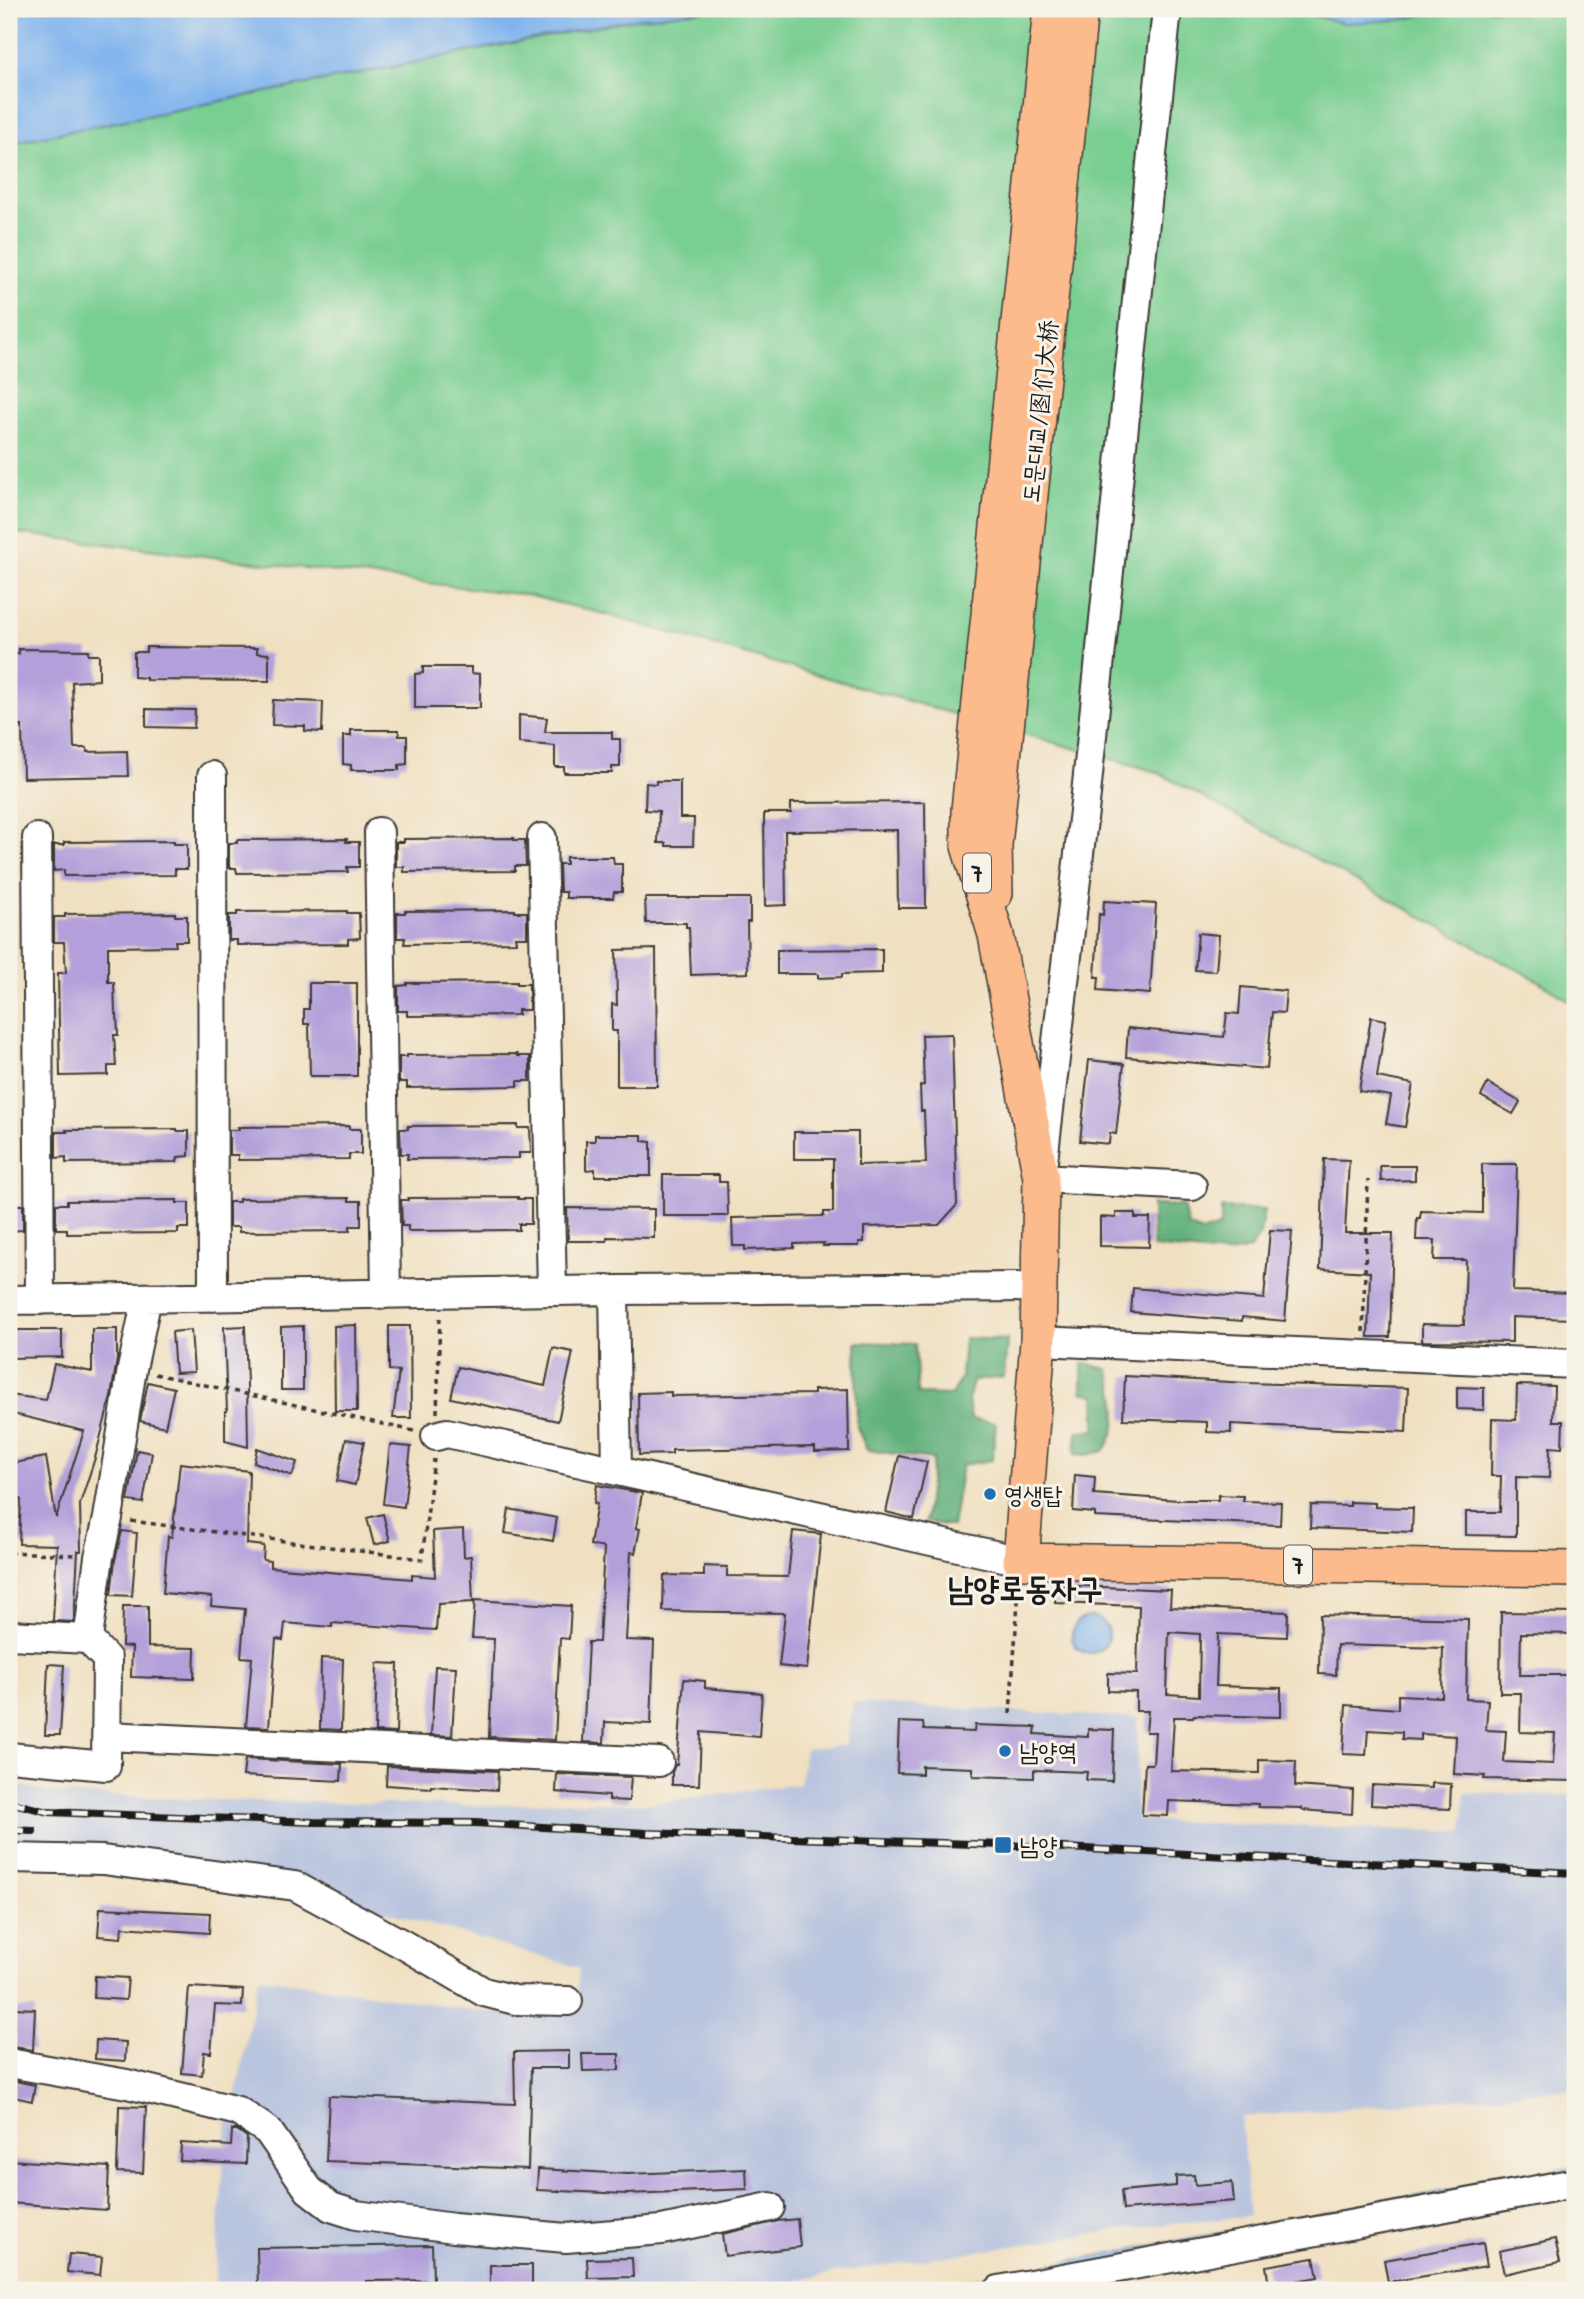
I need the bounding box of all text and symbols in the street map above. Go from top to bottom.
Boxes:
street label: 도문대교/图们大桥 [1014,318,1064,504]
road number: 7 [963,853,991,892]
place label: 영생탑 [1004,1478,1063,1510]
marker: 영생탑 [982,1486,998,1502]
road number: 7 [1284,1546,1312,1584]
district label: 남양로동자구 [948,1566,1102,1609]
place label: 남양역 [1019,1735,1077,1767]
marker: 남양역 [997,1743,1013,1759]
place label: 남양 [1019,1829,1058,1861]
marker: 남양 [993,1835,1013,1855]

